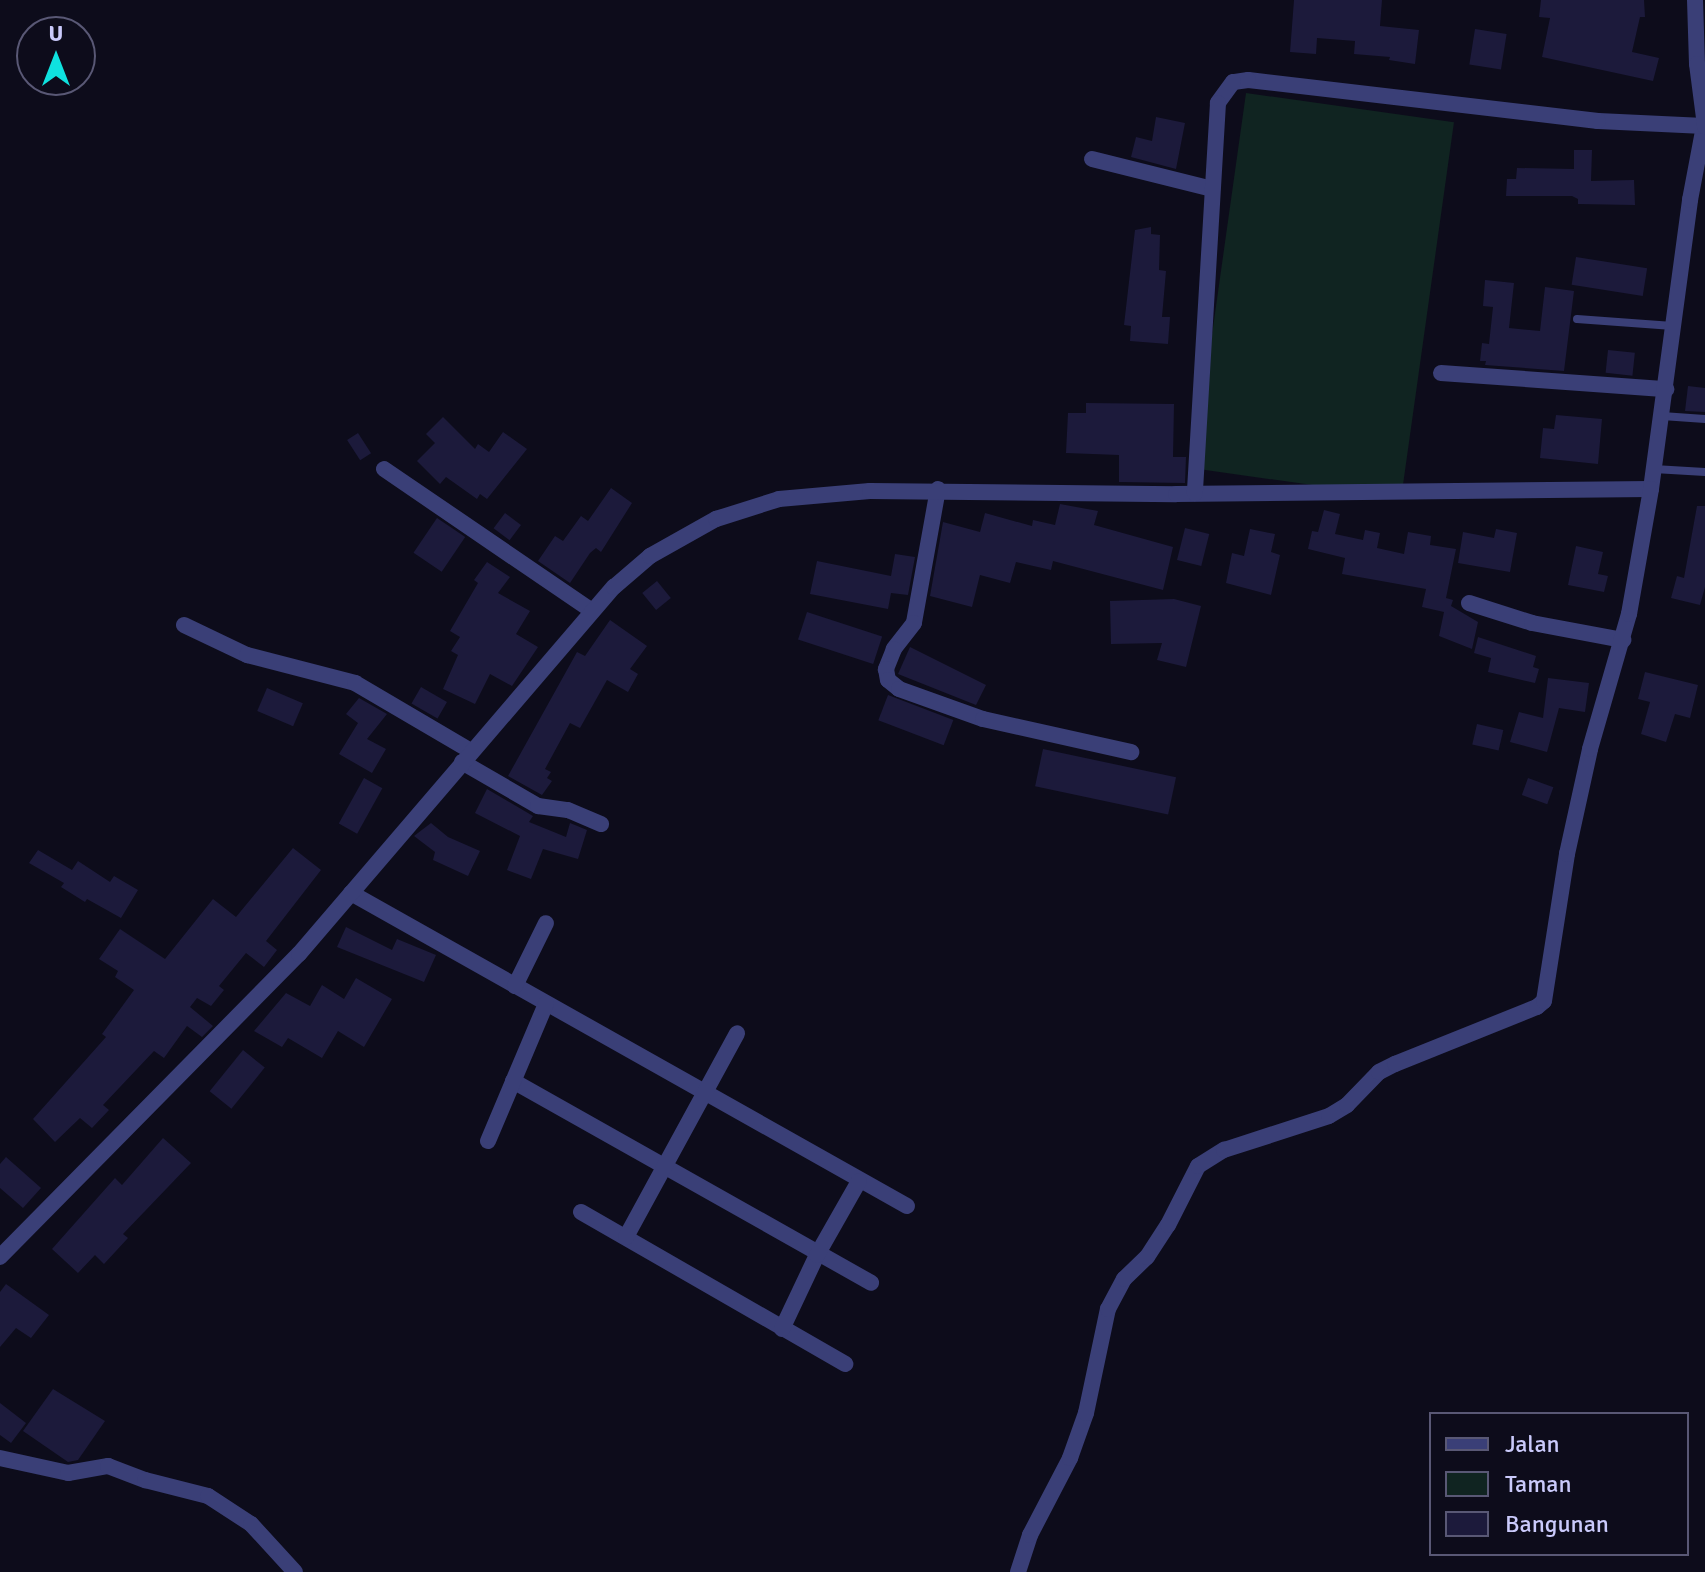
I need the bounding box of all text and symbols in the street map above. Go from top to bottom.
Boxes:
north arrow [16,16,96,96]
text: U [49,20,63,47]
legend [1429,1412,1689,1556]
text: Jalan [1505,1429,1560,1459]
text: Taman [1505,1469,1572,1499]
text: Bangunan [1505,1509,1609,1539]

